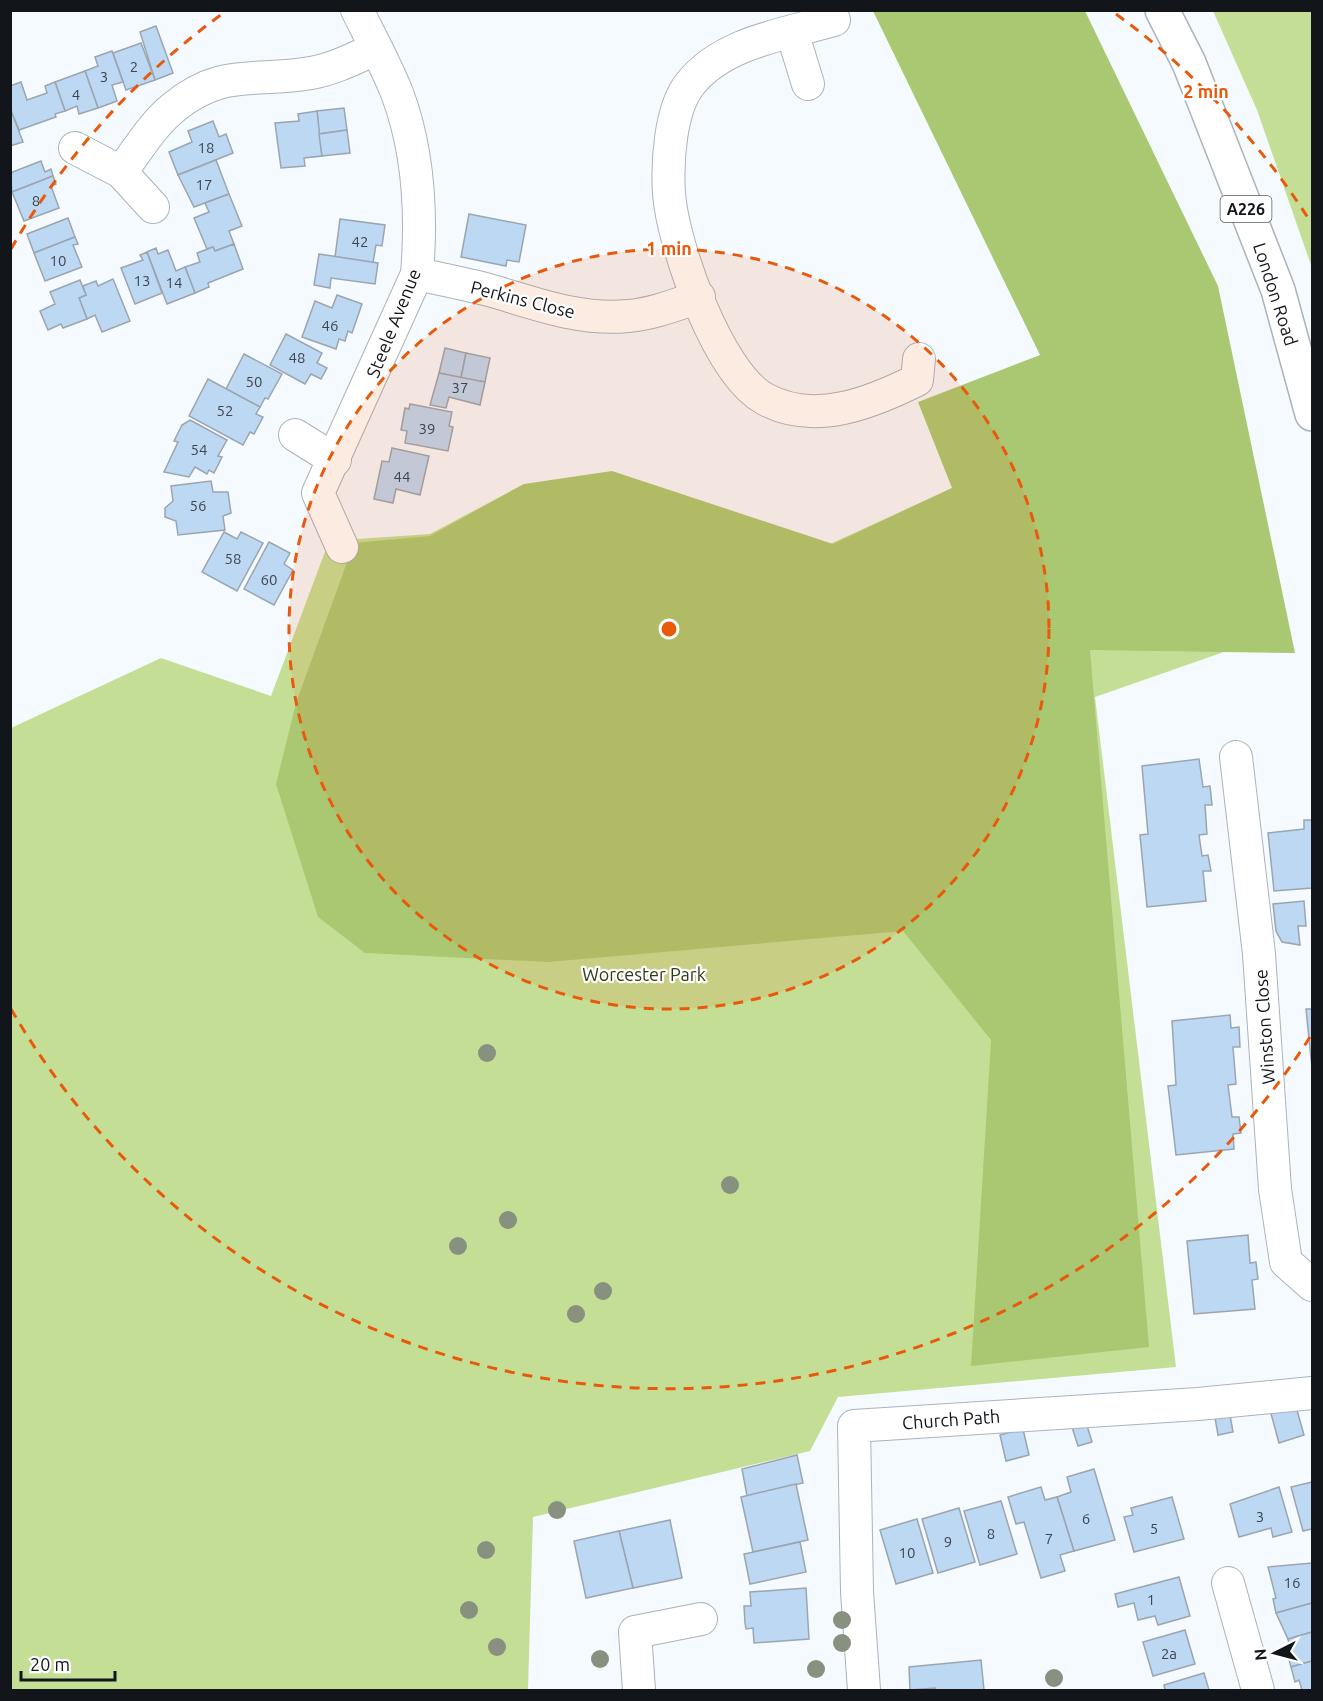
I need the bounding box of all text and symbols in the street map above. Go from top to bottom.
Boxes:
house number: 2 [130,58,138,75]
house number: 3 [100,68,108,85]
text: 2 min [1183,81,1229,101]
house number: 4 [72,86,80,103]
house number: 18 [198,139,214,156]
house number: 17 [196,176,212,193]
house number: 8 [32,192,40,209]
road number: A226 [1220,196,1272,222]
house number: 42 [352,233,368,250]
text: 1 min [646,238,692,258]
street label: London Road [1250,240,1302,348]
house number: 10 [50,252,66,269]
street label: Steele Avenue [362,266,424,380]
house number: 13 [134,272,150,289]
house number: 14 [166,274,182,291]
street label: Perkins Close [469,276,577,322]
house number: 46 [322,317,338,334]
house number: 48 [289,349,305,366]
house number: 50 [246,373,262,390]
house number: 37 [452,379,468,396]
house number: 52 [217,402,233,419]
house number: 39 [419,420,435,437]
house number: 54 [191,441,207,458]
house number: 44 [394,468,410,485]
house number: 56 [190,497,206,514]
house number: 58 [225,550,241,567]
house number: 60 [261,571,277,588]
centre of rings [659,619,679,639]
park label: Worcester Park [582,964,706,984]
street label: Winston Close [1250,969,1278,1085]
street label: Church Path [901,1406,1001,1432]
house number: 3 [1256,1508,1264,1525]
house number: 6 [1082,1510,1090,1527]
house number: 5 [1150,1520,1158,1537]
house number: 8 [987,1525,995,1542]
house number: 7 [1045,1530,1053,1547]
house number: 9 [944,1533,952,1550]
house number: 10 [899,1544,915,1561]
house number: 16 [1284,1574,1300,1591]
house number: 1 [1147,1591,1155,1608]
north arrow [1245,1623,1305,1683]
scale bar [21,1644,116,1682]
house number: 2a [1161,1645,1177,1662]
text: N [1251,1648,1270,1661]
text: 20 m [30,1654,70,1674]

